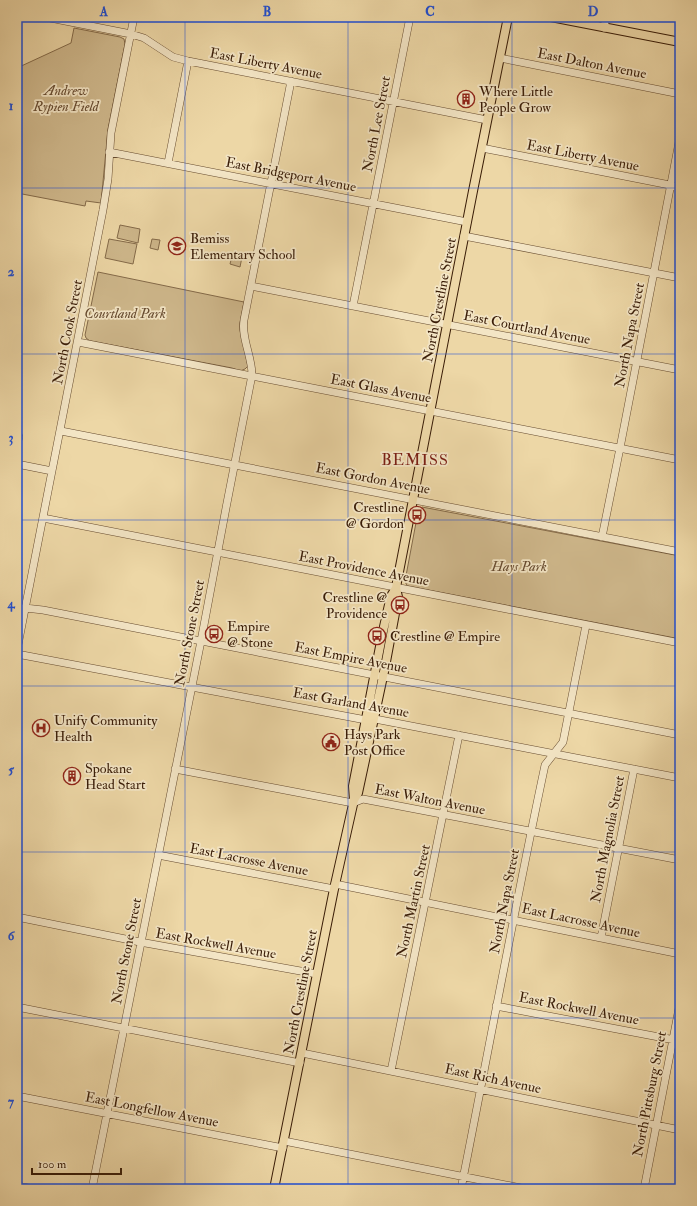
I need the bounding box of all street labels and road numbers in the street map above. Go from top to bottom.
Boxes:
street label: East Liberty Avenue [208,44,324,84]
street label: East Dalton Avenue [536,45,648,82]
street label: North Lee Street [359,74,394,174]
street label: East Liberty Avenue [525,136,641,176]
street label: East Bridgeport Avenue [224,153,358,197]
street label: North Crestline Street [419,236,460,364]
street label: North Cook Street [49,278,86,386]
street label: North Napa Street [611,281,649,389]
street label: East Courtland Avenue [462,307,592,348]
street label: East Glass Avenue [329,370,433,407]
street label: East Gordon Avenue [314,459,432,498]
street label: East Providence Avenue [297,547,431,590]
street label: North Stone Street [171,578,208,688]
street label: East Empire Avenue [293,638,409,678]
street label: East Garland Avenue [291,684,410,721]
street label: North Magnolia Street [587,774,628,904]
street label: East Walton Avenue [373,780,487,819]
street label: East Lacrosse Avenue [188,840,310,879]
street label: North Martin Street [393,842,434,959]
street label: North Napa Street [486,847,524,955]
street label: North Stone Street [108,896,145,1006]
street label: East Lacrosse Avenue [520,900,642,941]
street label: East Rockwell Avenue [154,925,278,962]
street label: North Crestline Street [280,928,321,1056]
street label: East Rockwell Avenue [517,989,641,1029]
street label: North Pittsburg Street [629,1029,670,1158]
street label: East Rich Avenue [443,1060,543,1097]
street label: East Longfellow Avenue [84,1088,220,1131]

